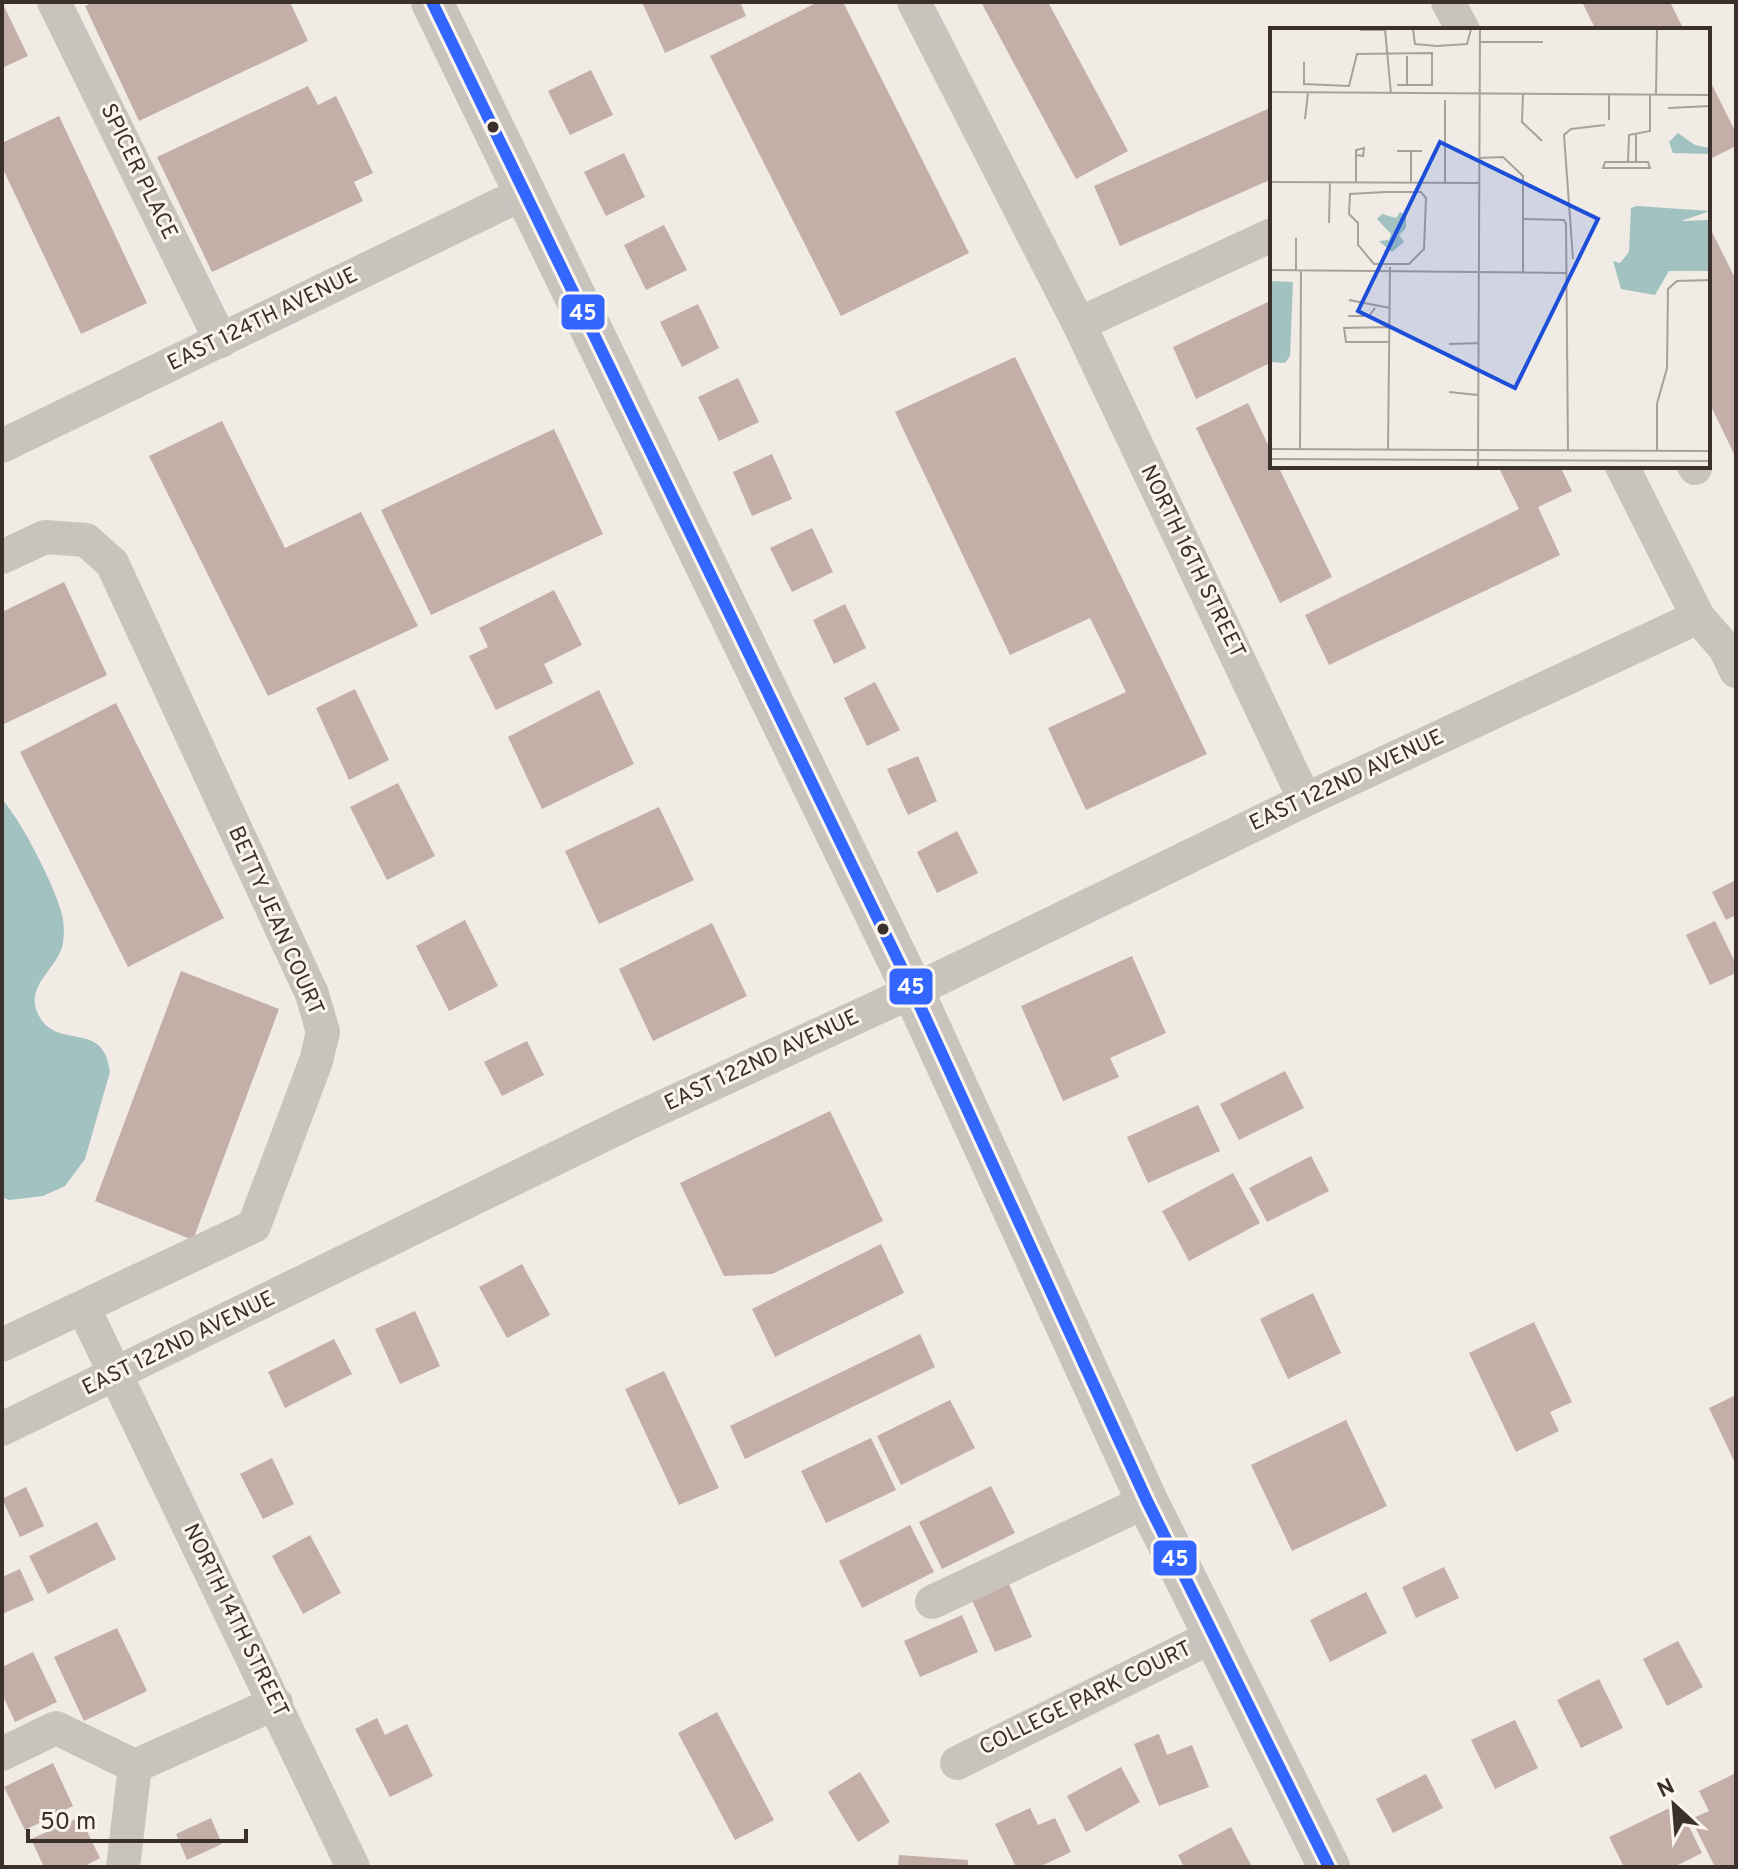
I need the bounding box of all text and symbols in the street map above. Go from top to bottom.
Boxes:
inset map [1270,28,1710,468]
street label: SPICER PLACE [93,100,183,244]
unlabelled marker [485,119,501,135]
street label: EAST 124TH AVENUE [163,262,363,378]
line badge: 45 [560,293,606,331]
text: 45 [569,301,597,328]
street label: NORTH 16TH STREET [1133,461,1251,663]
street label: EAST 122ND AVENUE [1246,724,1448,838]
street label: BETTY JEAN COURT [221,822,329,1020]
unlabelled marker [875,921,891,937]
line badge: 45 [888,967,934,1006]
text: 45 [897,975,925,1002]
street label: EAST 122ND AVENUE [661,1004,863,1118]
street label: EAST 122ND AVENUE [78,1286,280,1402]
street label: NORTH 14TH STREET [176,1520,294,1722]
line badge: 45 [1152,1539,1198,1577]
text: 45 [1161,1547,1189,1574]
street label: COLLEGE PARK COURT [975,1636,1197,1762]
north arrow [1634,1765,1714,1845]
text: N [1653,1774,1679,1805]
scale bar [28,1793,246,1843]
text: 50 m [40,1808,96,1838]

